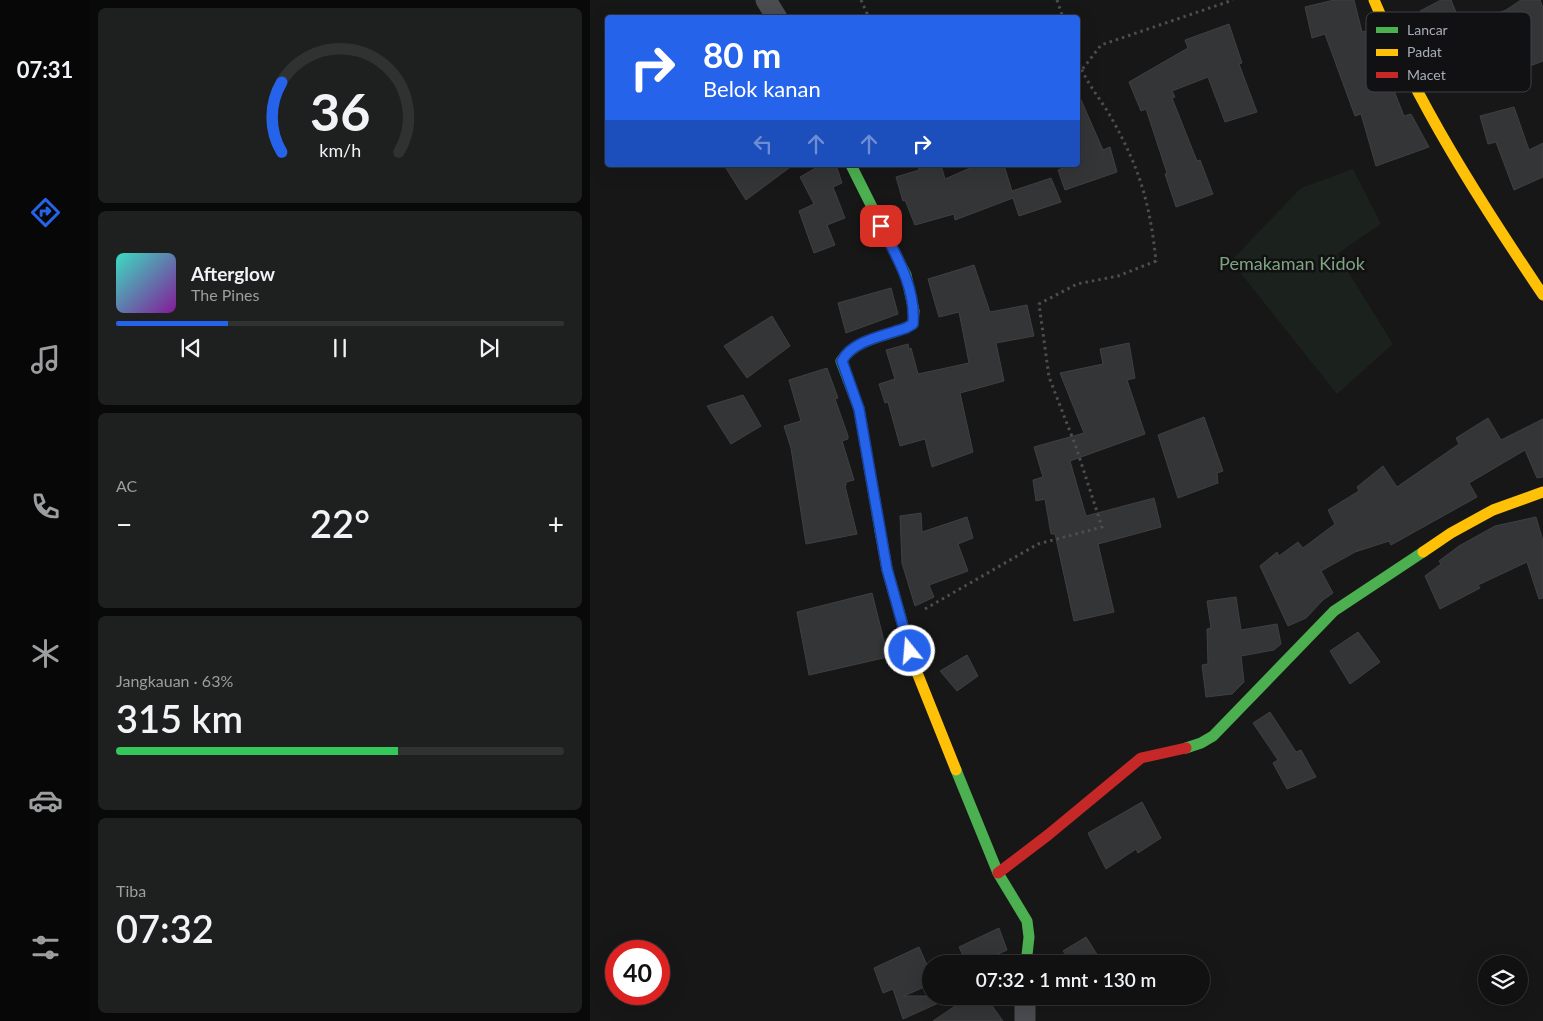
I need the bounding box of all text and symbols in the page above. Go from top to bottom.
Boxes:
legend [1366,12,1531,92]
text: Lancar [1407,21,1448,38]
text: 80 m [703,33,781,75]
icon: right [620,35,685,100]
text: Padat [1407,43,1442,60]
text: 07:31 [17,56,73,83]
text: Macet [1407,66,1446,83]
text: Belok kanan [703,75,821,102]
text: 36 [310,80,370,142]
icon: left [749,130,777,158]
icon: ahead [802,130,830,158]
icon: ahead [855,130,883,158]
icon: right [908,130,936,158]
text: km/h [319,139,361,161]
icon: directions [28,195,63,230]
pin [860,205,902,247]
icon: arrive [867,212,895,240]
park label: Pemakaman Kidok [1219,252,1366,274]
text: Afterglow [191,262,275,285]
text: The Pines [191,285,260,304]
icon: previous [177,334,205,362]
icon: pause [326,334,354,362]
icon: next [475,334,503,362]
icon: music [28,342,63,377]
text: AC [116,476,137,495]
icon: phone [28,489,63,524]
text: 22° [310,500,370,546]
text: − [116,507,132,541]
text: + [548,507,564,541]
position arrow [883,624,935,676]
icon: climate [28,636,63,671]
text: Jangkauan · 63% [116,671,233,690]
text: 315 km [116,695,243,741]
icon: car [28,783,63,818]
text: Tiba [116,881,146,900]
text: 07:32 [116,905,214,951]
icon: filters [28,930,63,965]
speed limit sign: 40 [605,940,670,1005]
map controls [1478,955,1528,1005]
button: layers [1478,955,1528,1005]
text: 07:32 · 1 mnt · 130 m [976,968,1156,991]

